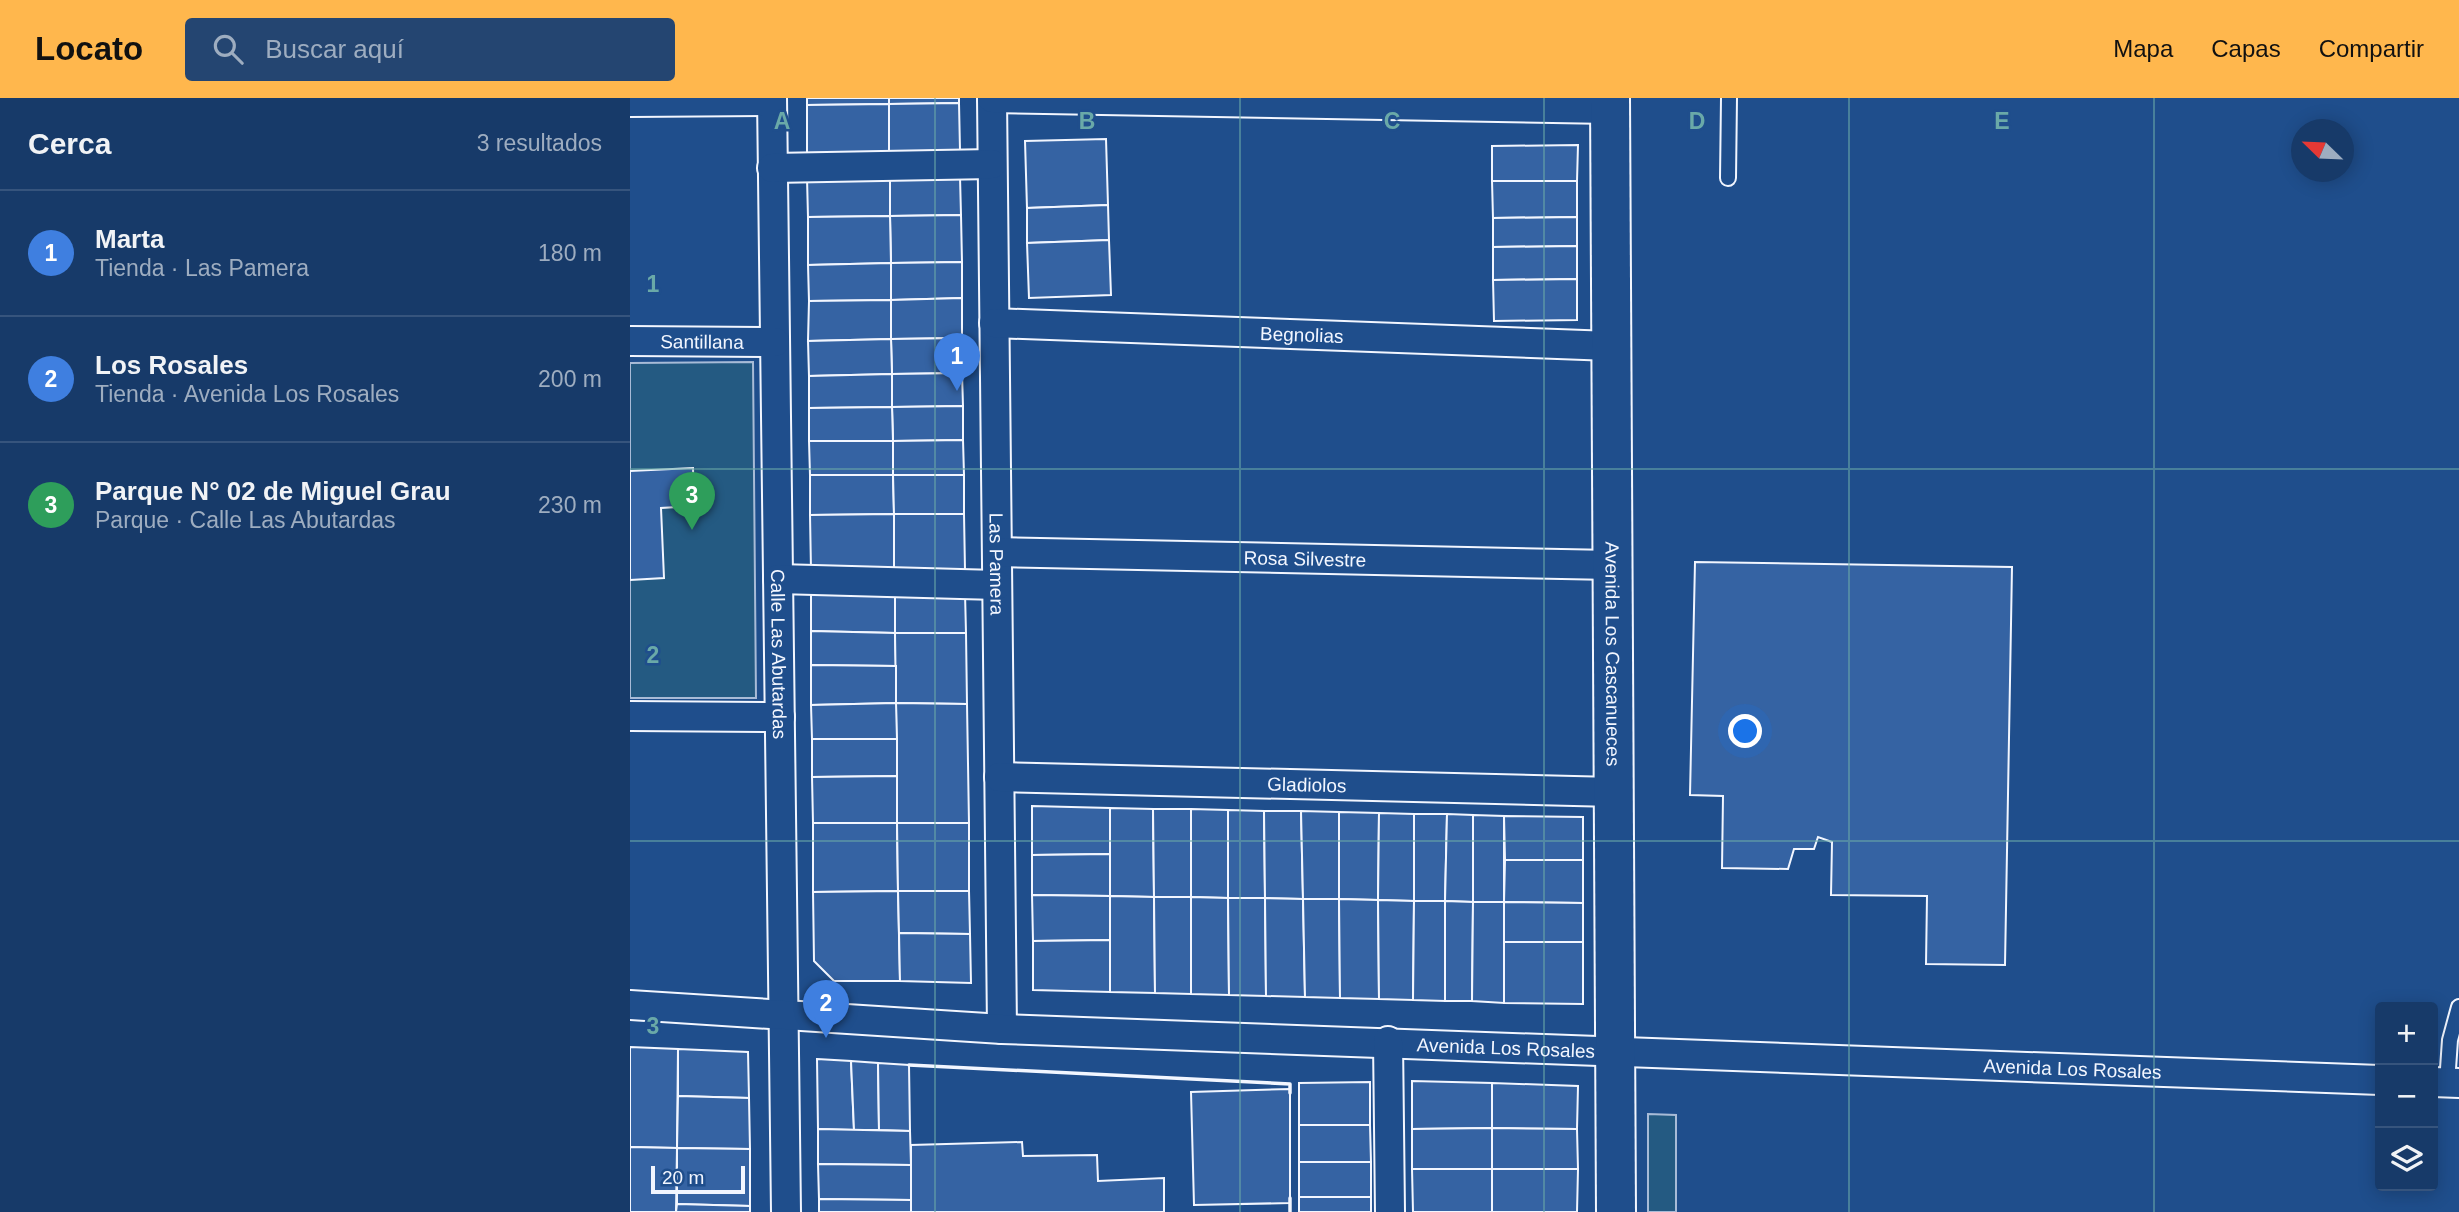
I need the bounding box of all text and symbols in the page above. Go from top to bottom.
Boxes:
search box [185,18,675,81]
text: Locato [35,30,143,67]
icon: search [209,30,247,68]
text: Buscar aquí [265,34,404,64]
text: Mapa [2113,35,2173,62]
text: Capas [2211,35,2281,62]
text: Compartir [2319,35,2424,62]
text: A [774,108,790,134]
text: B [1079,108,1095,134]
text: C [1384,108,1400,134]
text: D [1689,108,1705,134]
text: E [1994,108,2010,134]
north arrow [2291,119,2354,182]
text: Cerca [28,127,111,160]
text: 3 resultados [477,130,602,156]
text: Marta [95,224,164,254]
text: 1 [45,240,57,266]
text: 180 m [538,240,602,266]
text: Tienda · Las Pamera [95,255,309,281]
text: 1 [647,271,660,297]
street label: Begnolias [1260,322,1344,347]
street label: Santillana [660,331,744,352]
pin: 1 [934,333,980,391]
text: Los Rosales [95,350,248,380]
text: 2 [45,366,57,392]
text: 200 m [538,366,602,392]
text: Tienda · Avenida Los Rosales [95,381,399,407]
pin: 3 [669,472,715,530]
text: Parque N° 02 de Miguel Grau [95,476,451,506]
text: 3 [45,492,57,518]
text: 230 m [538,492,602,518]
text: Parque · Calle Las Abutardas [95,507,395,533]
street label: Las Pamera [986,513,1008,616]
street label: Avenida Los Cascanueces [1602,542,1624,766]
street label: Rosa Silvestre [1243,547,1366,570]
street label: Calle Las Abutardas [767,569,791,739]
text: 2 [647,642,659,668]
your location [1728,714,1762,748]
street label: Gladiolos [1267,773,1347,796]
pin: 2 [803,980,849,1038]
map controls [2375,1002,2438,1191]
button: + [2375,1002,2438,1065]
text: 3 [647,1013,659,1039]
street label: Avenida Los Rosales [1416,1034,1595,1061]
street label: Avenida Los Rosales [1983,1055,2162,1082]
button: − [2375,1065,2438,1128]
button: layers [2375,1128,2438,1191]
scale bar [651,1163,746,1195]
text: 20 m [662,1167,704,1188]

